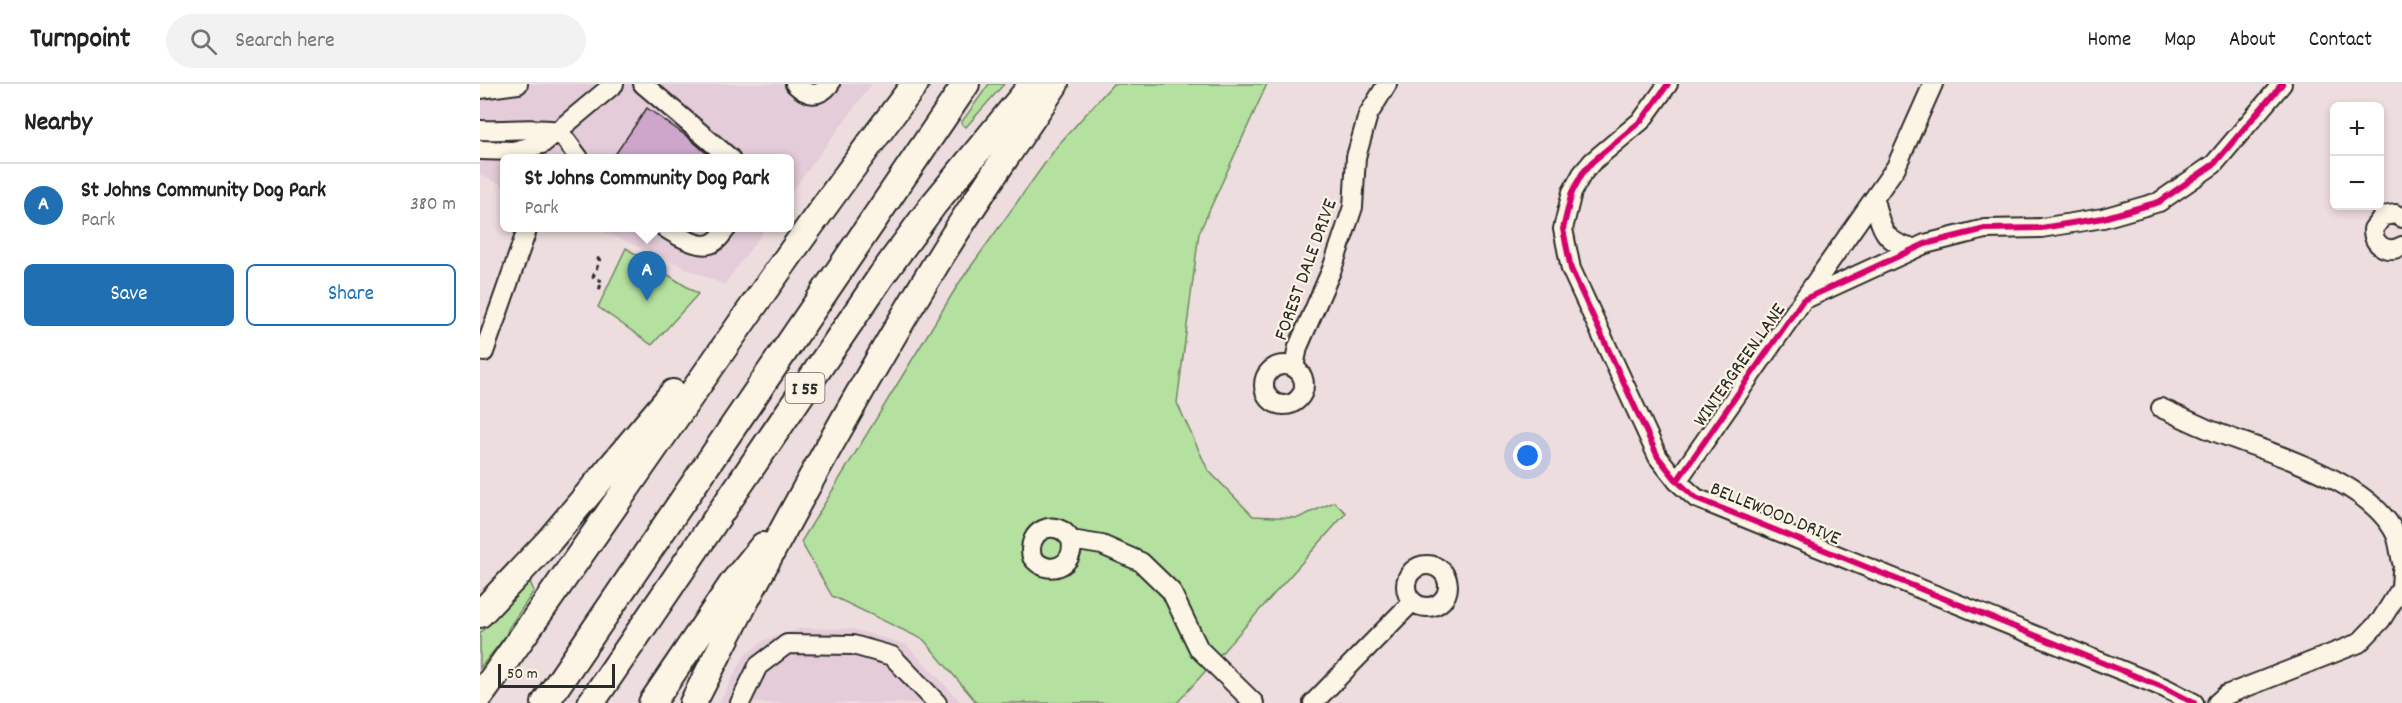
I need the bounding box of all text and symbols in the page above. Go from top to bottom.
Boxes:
search box [166,14,586,68]
text: Turnpoint [30,21,130,61]
icon: search [187,25,220,58]
text: Search here [235,26,335,57]
text: Home [2087,26,2131,56]
text: Map [2164,26,2196,56]
text: About [2229,26,2276,56]
text: Contact [2309,26,2372,56]
map controls [2330,102,2384,210]
button: + [2330,102,2384,156]
text: Nearby [24,105,92,142]
popup [500,154,794,232]
button: − [2330,156,2384,210]
text: St Johns Community Dog Park [524,164,770,195]
text: St Johns Community Dog Park [81,176,326,207]
text: A [38,191,49,219]
text: 380 m [410,191,456,219]
text: Park [524,195,559,223]
street label: FOREST DALE DRIVE [1268,195,1345,345]
text: Park [81,207,115,235]
pin: A [628,252,666,301]
button: Save [24,264,234,326]
button: Share [246,264,456,326]
street label: WINTERGREEN LANE [1687,298,1793,433]
road number: I 55 [786,373,824,403]
your location [1513,441,1542,470]
street label: BELLEWOOD DRIVE [1706,476,1844,554]
scale bar [498,661,615,688]
text: 50 m [507,663,538,686]

